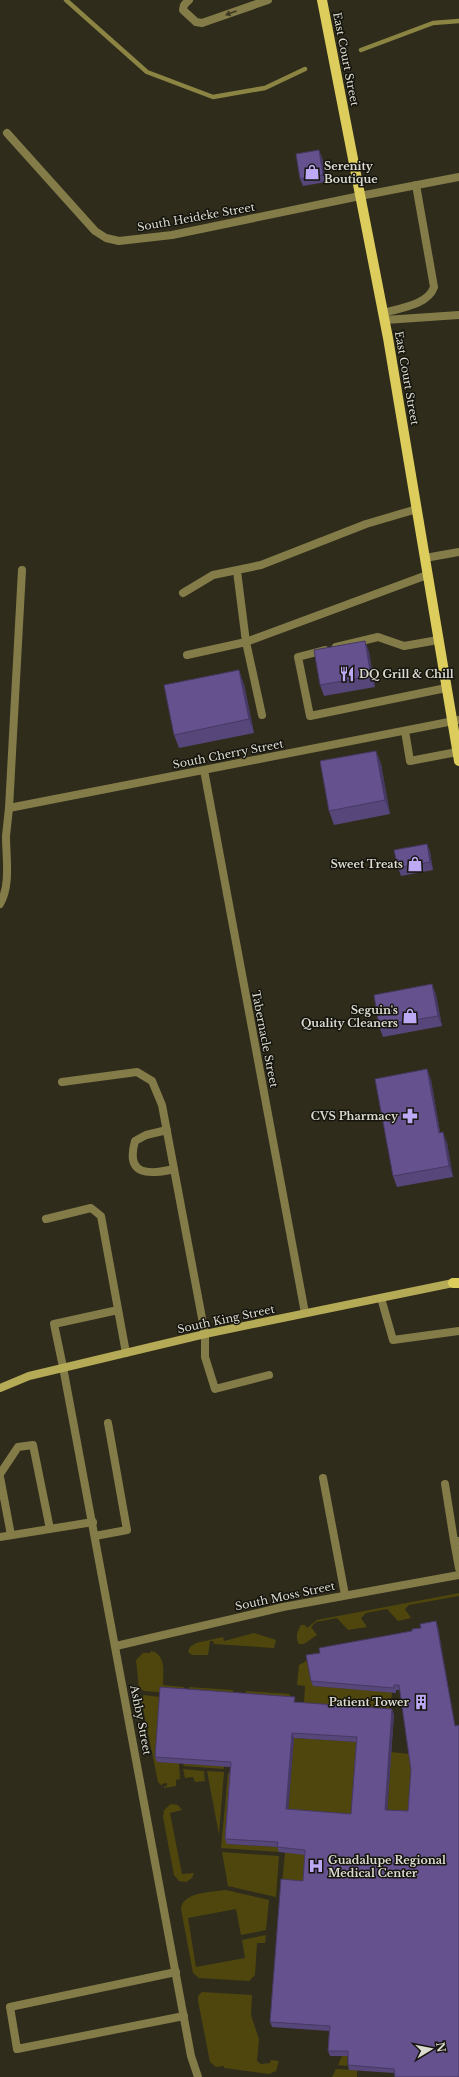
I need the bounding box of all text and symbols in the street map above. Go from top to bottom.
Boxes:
one-way arrow [224,11,236,17]
street label: East Court Street [330,11,362,108]
place label: Serenity Boutique [324,159,378,186]
shop icon: Serenity Boutique [303,163,321,181]
street label: South Heideke Street [136,200,257,234]
street label: East Court Street [392,330,422,427]
restaurant icon: DQ Grill & Chill [338,665,356,683]
place label: DQ Grill & Chill [359,667,454,681]
street label: South Cherry Street [171,736,285,772]
shop icon: Sweet Treats [406,855,424,873]
place label: Sweet Treats [330,857,403,871]
street label: Tabernacle Street [249,989,281,1089]
place label: Seguin's Quality Cleaners [301,1003,398,1030]
shop icon: Seguin's Quality Cleaners [401,1007,419,1025]
pharmacy icon: CVS Pharmacy [401,1107,419,1125]
place label: CVS Pharmacy [311,1109,399,1123]
street label: South King Street [176,1302,277,1336]
street label: South Moss Street [234,1578,337,1613]
street label: Ashby Street [127,1683,155,1757]
building icon: Patient Tower [412,1693,430,1711]
place label: Patient Tower [329,1695,410,1709]
place label: Guadalupe Regional Medical Center [328,1853,446,1880]
hospital icon: Guadalupe Regional Medical Center [307,1857,325,1875]
north arrow [411,2029,451,2069]
text: N [433,2041,449,2054]

